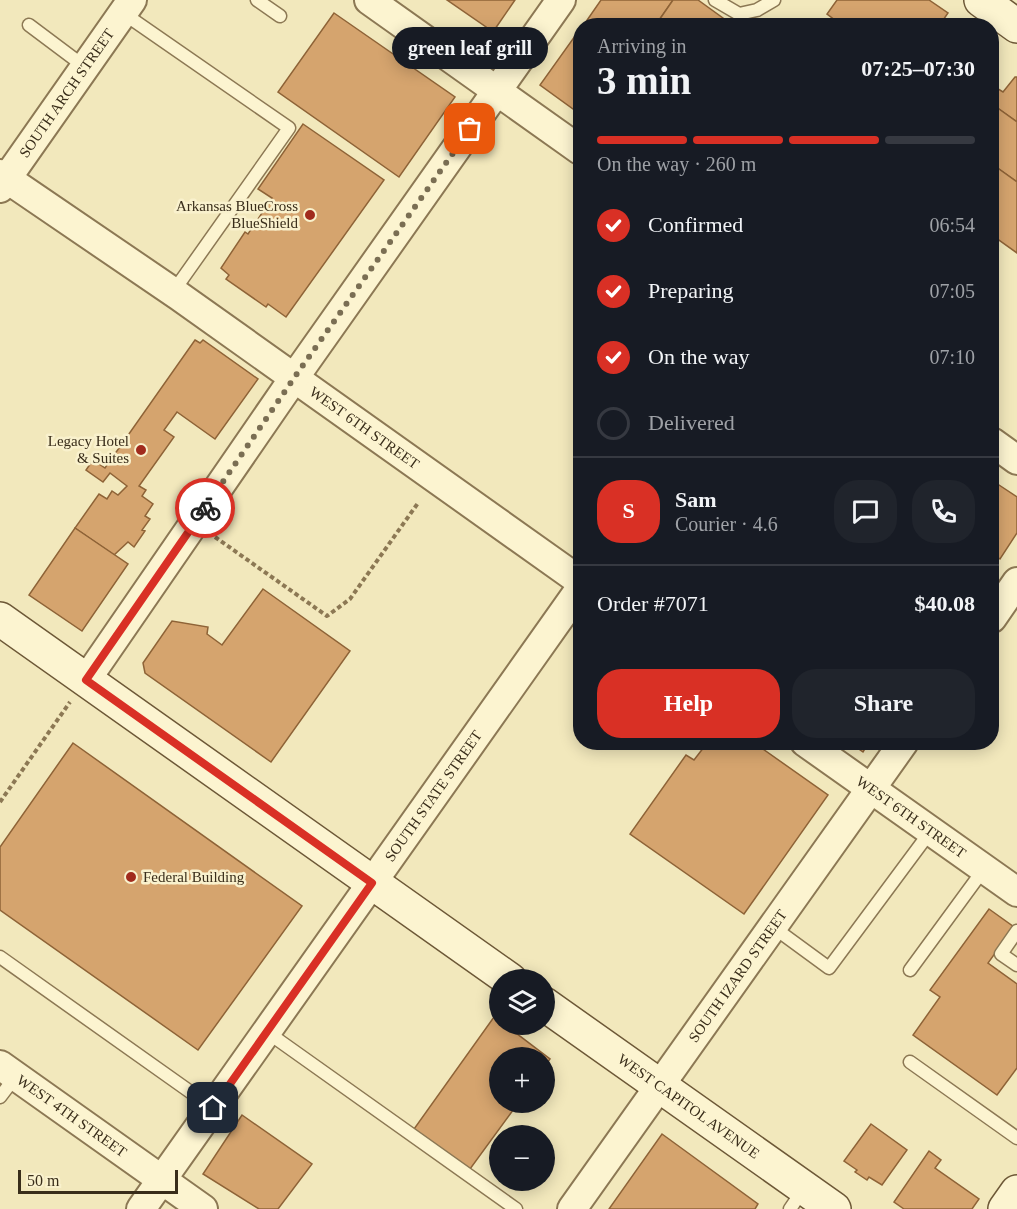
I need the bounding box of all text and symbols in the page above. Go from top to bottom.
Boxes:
street label: SOUTH ARCH STREET [16,26,117,160]
callout: green leaf grill [392,27,548,69]
text: Arriving in [597,35,686,57]
text: green leaf grill [408,37,532,59]
text: 07:25–07:30 [861,56,975,81]
text: 3 min [597,59,691,102]
pin [444,103,495,154]
icon: bag [453,112,486,145]
text: On the way · 260 m [597,153,756,175]
place label: Arkansas BlueCross BlueShield [176,198,298,231]
marker: Arkansas BlueCross BlueShield [303,208,317,222]
icon: check [597,209,630,242]
text: Confirmed [648,212,743,237]
text: 06:54 [929,214,975,236]
icon: check [597,275,630,308]
text: Preparing [648,278,734,303]
text: 07:05 [929,280,975,302]
icon: check [597,341,630,374]
text: On the way [648,344,749,369]
text: 07:10 [929,346,975,368]
street label: WEST 6TH STREET [306,383,422,472]
text: Delivered [648,410,735,435]
place label: Legacy Hotel & Suites [48,433,129,466]
marker: Legacy Hotel & Suites [134,443,148,457]
courier [175,478,235,538]
button: chat [834,480,897,543]
button: phone [912,480,975,543]
text: Sam [675,487,717,512]
icon: bike [189,492,222,525]
text: S [622,498,635,523]
text: Courier · 4.6 [675,513,778,535]
text: Order #7071 [597,591,709,616]
text: $40.08 [915,591,975,616]
button: Help [597,669,780,738]
button: Share [792,669,975,738]
street label: SOUTH STATE STREET [382,728,485,864]
street label: WEST 6TH STREET [853,773,969,861]
place label: Federal Building [143,869,245,885]
marker: Federal Building [124,870,138,884]
street label: SOUTH IZARD STREET [685,907,790,1045]
map controls [489,969,555,1191]
button: layers [489,969,555,1035]
button: + [489,1047,555,1113]
street label: WEST CAPITOL AVENUE [615,1051,762,1162]
street label: WEST 4TH STREET [14,1072,130,1160]
pin [187,1082,238,1133]
icon: home [196,1091,229,1124]
button: − [489,1125,555,1191]
scale bar [18,1167,178,1194]
text: 50 m [27,1172,59,1189]

